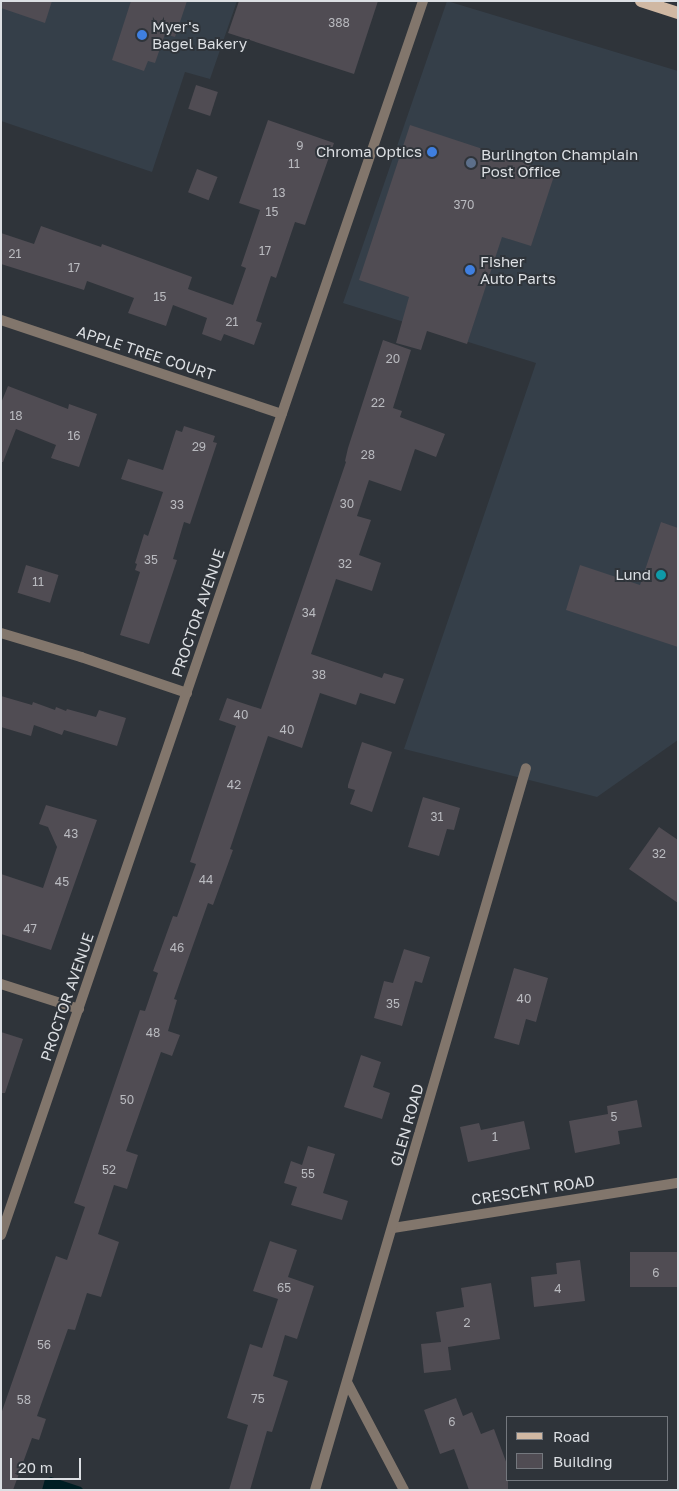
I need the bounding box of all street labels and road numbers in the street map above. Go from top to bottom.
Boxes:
street label: APPLE TREE COURT [75,322,217,384]
street label: PROCTOR AVENUE [168,546,228,680]
street label: PROCTOR AVENUE [37,930,97,1064]
street label: GLEN ROAD [387,1082,427,1168]
street label: CRESCENT ROAD [470,1171,596,1209]

